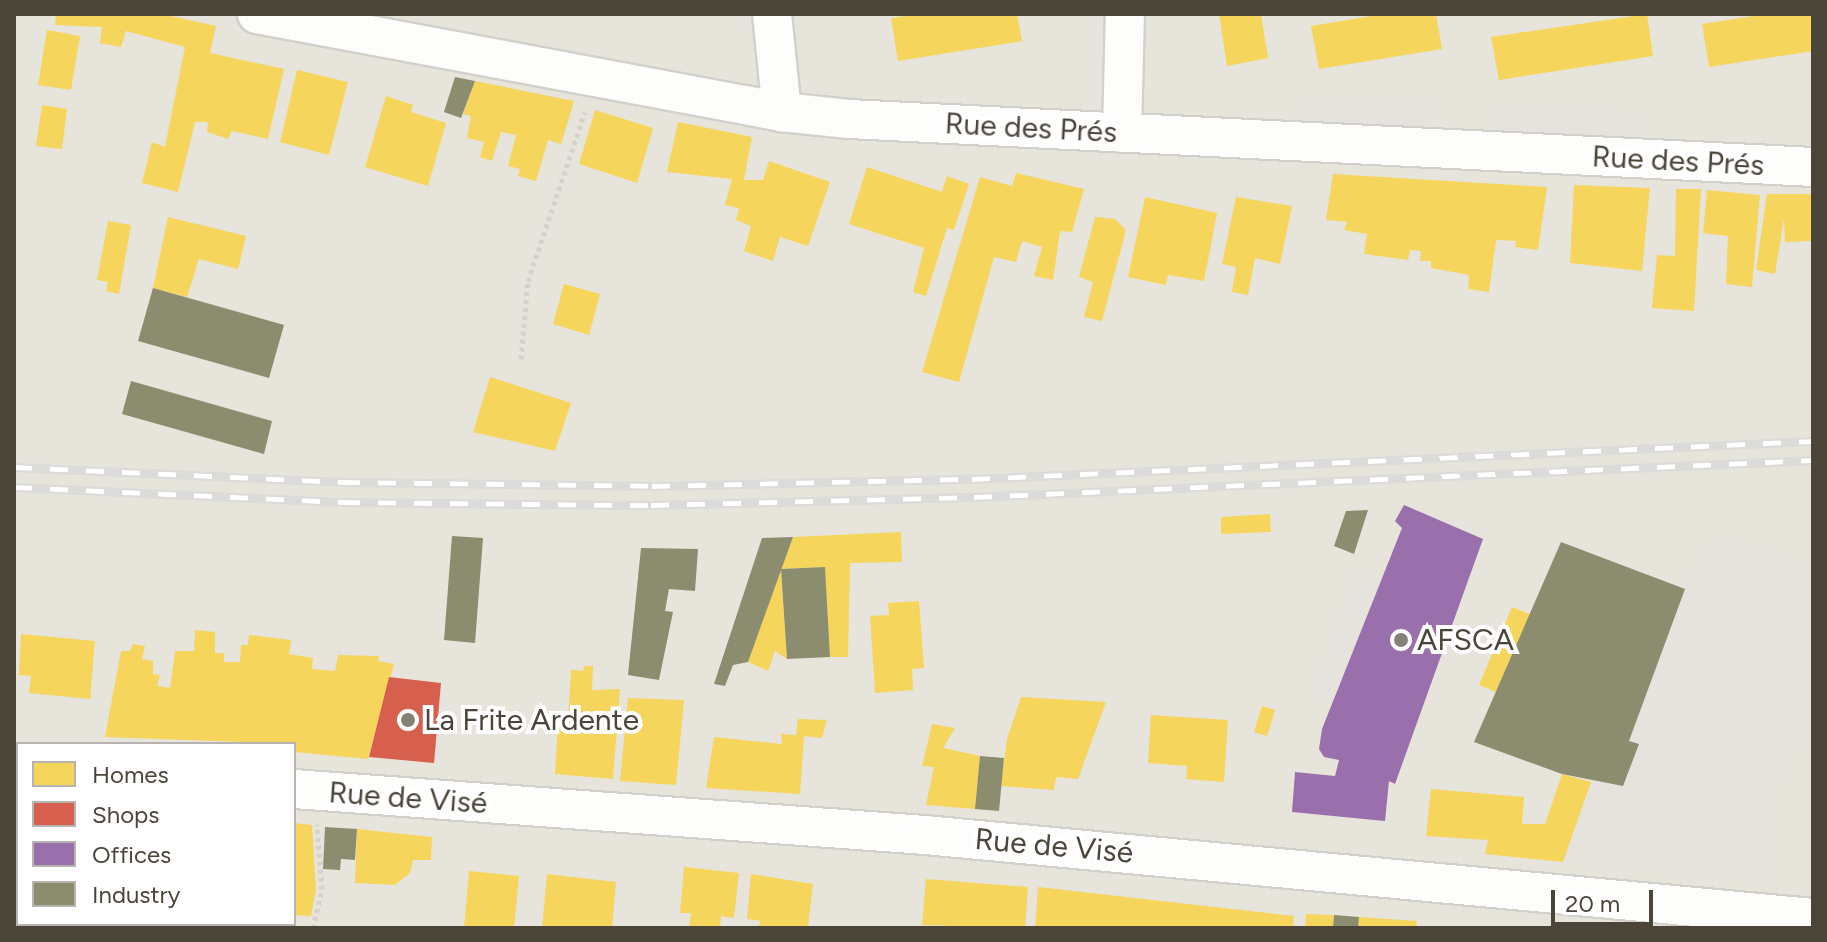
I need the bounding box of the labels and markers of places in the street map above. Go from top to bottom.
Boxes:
place label: AFSCA [1417,622,1514,658]
marker: AFSCA [1392,631,1410,649]
place label: La Frite Ardente [424,702,639,738]
marker: La Frite Ardente [399,711,417,729]

